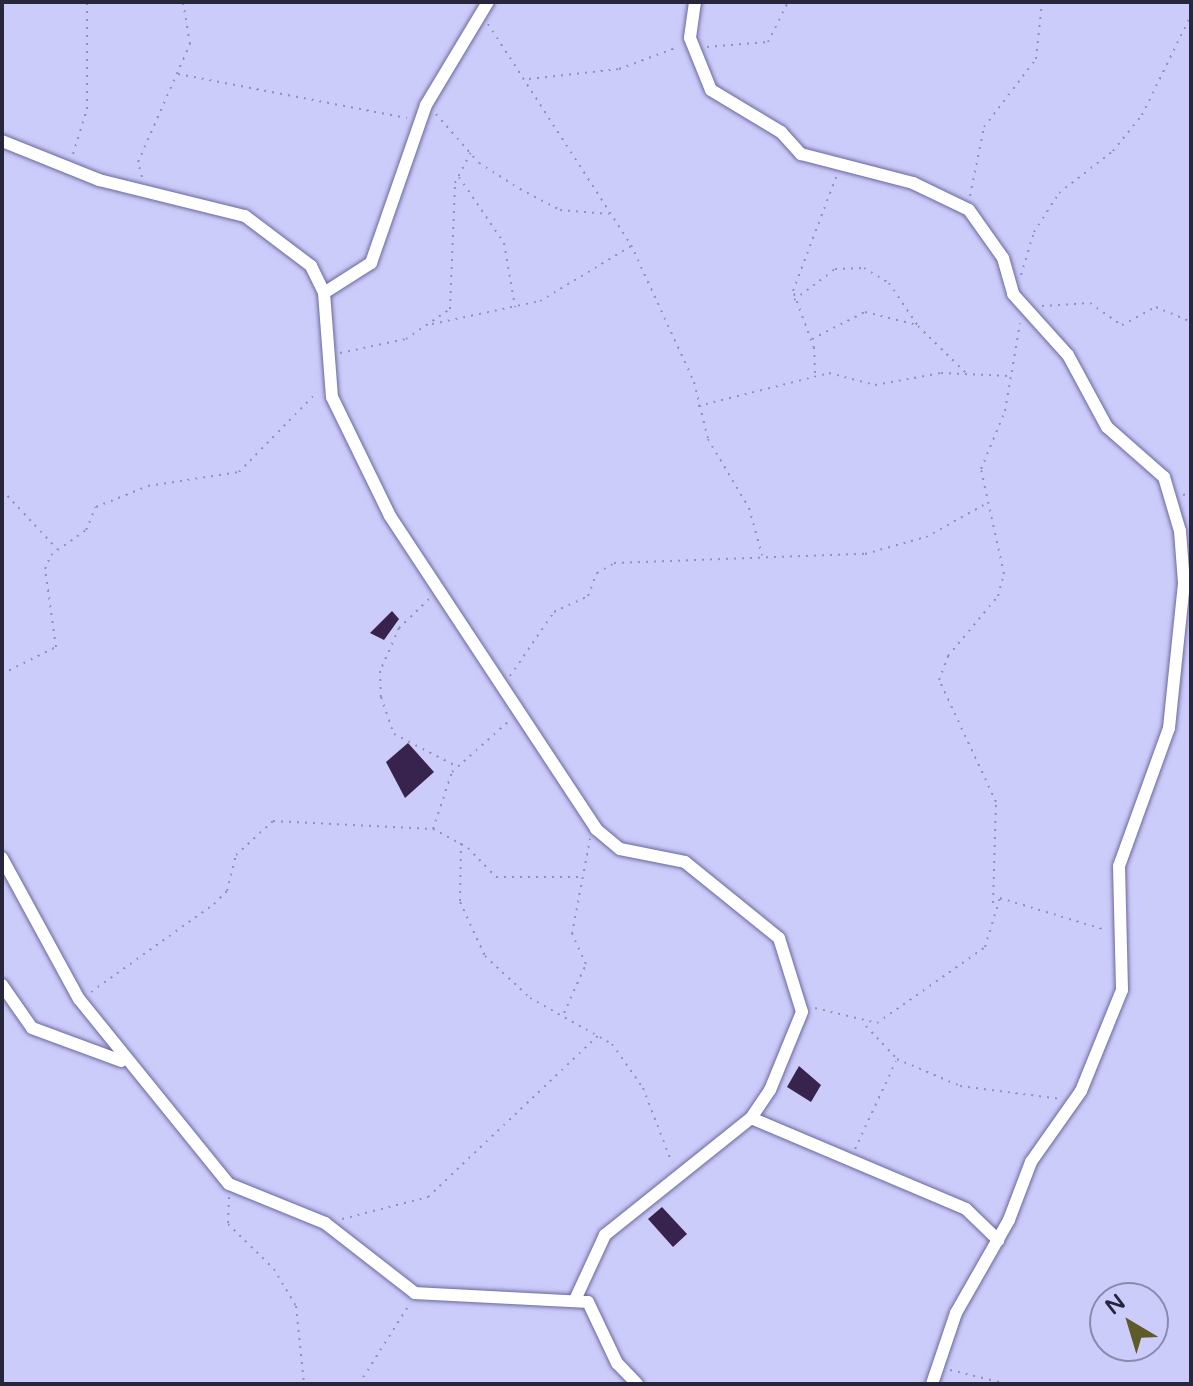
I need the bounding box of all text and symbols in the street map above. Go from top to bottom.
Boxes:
north arrow [1089,1282,1169,1362]
text: N [1100,1289,1130,1320]

